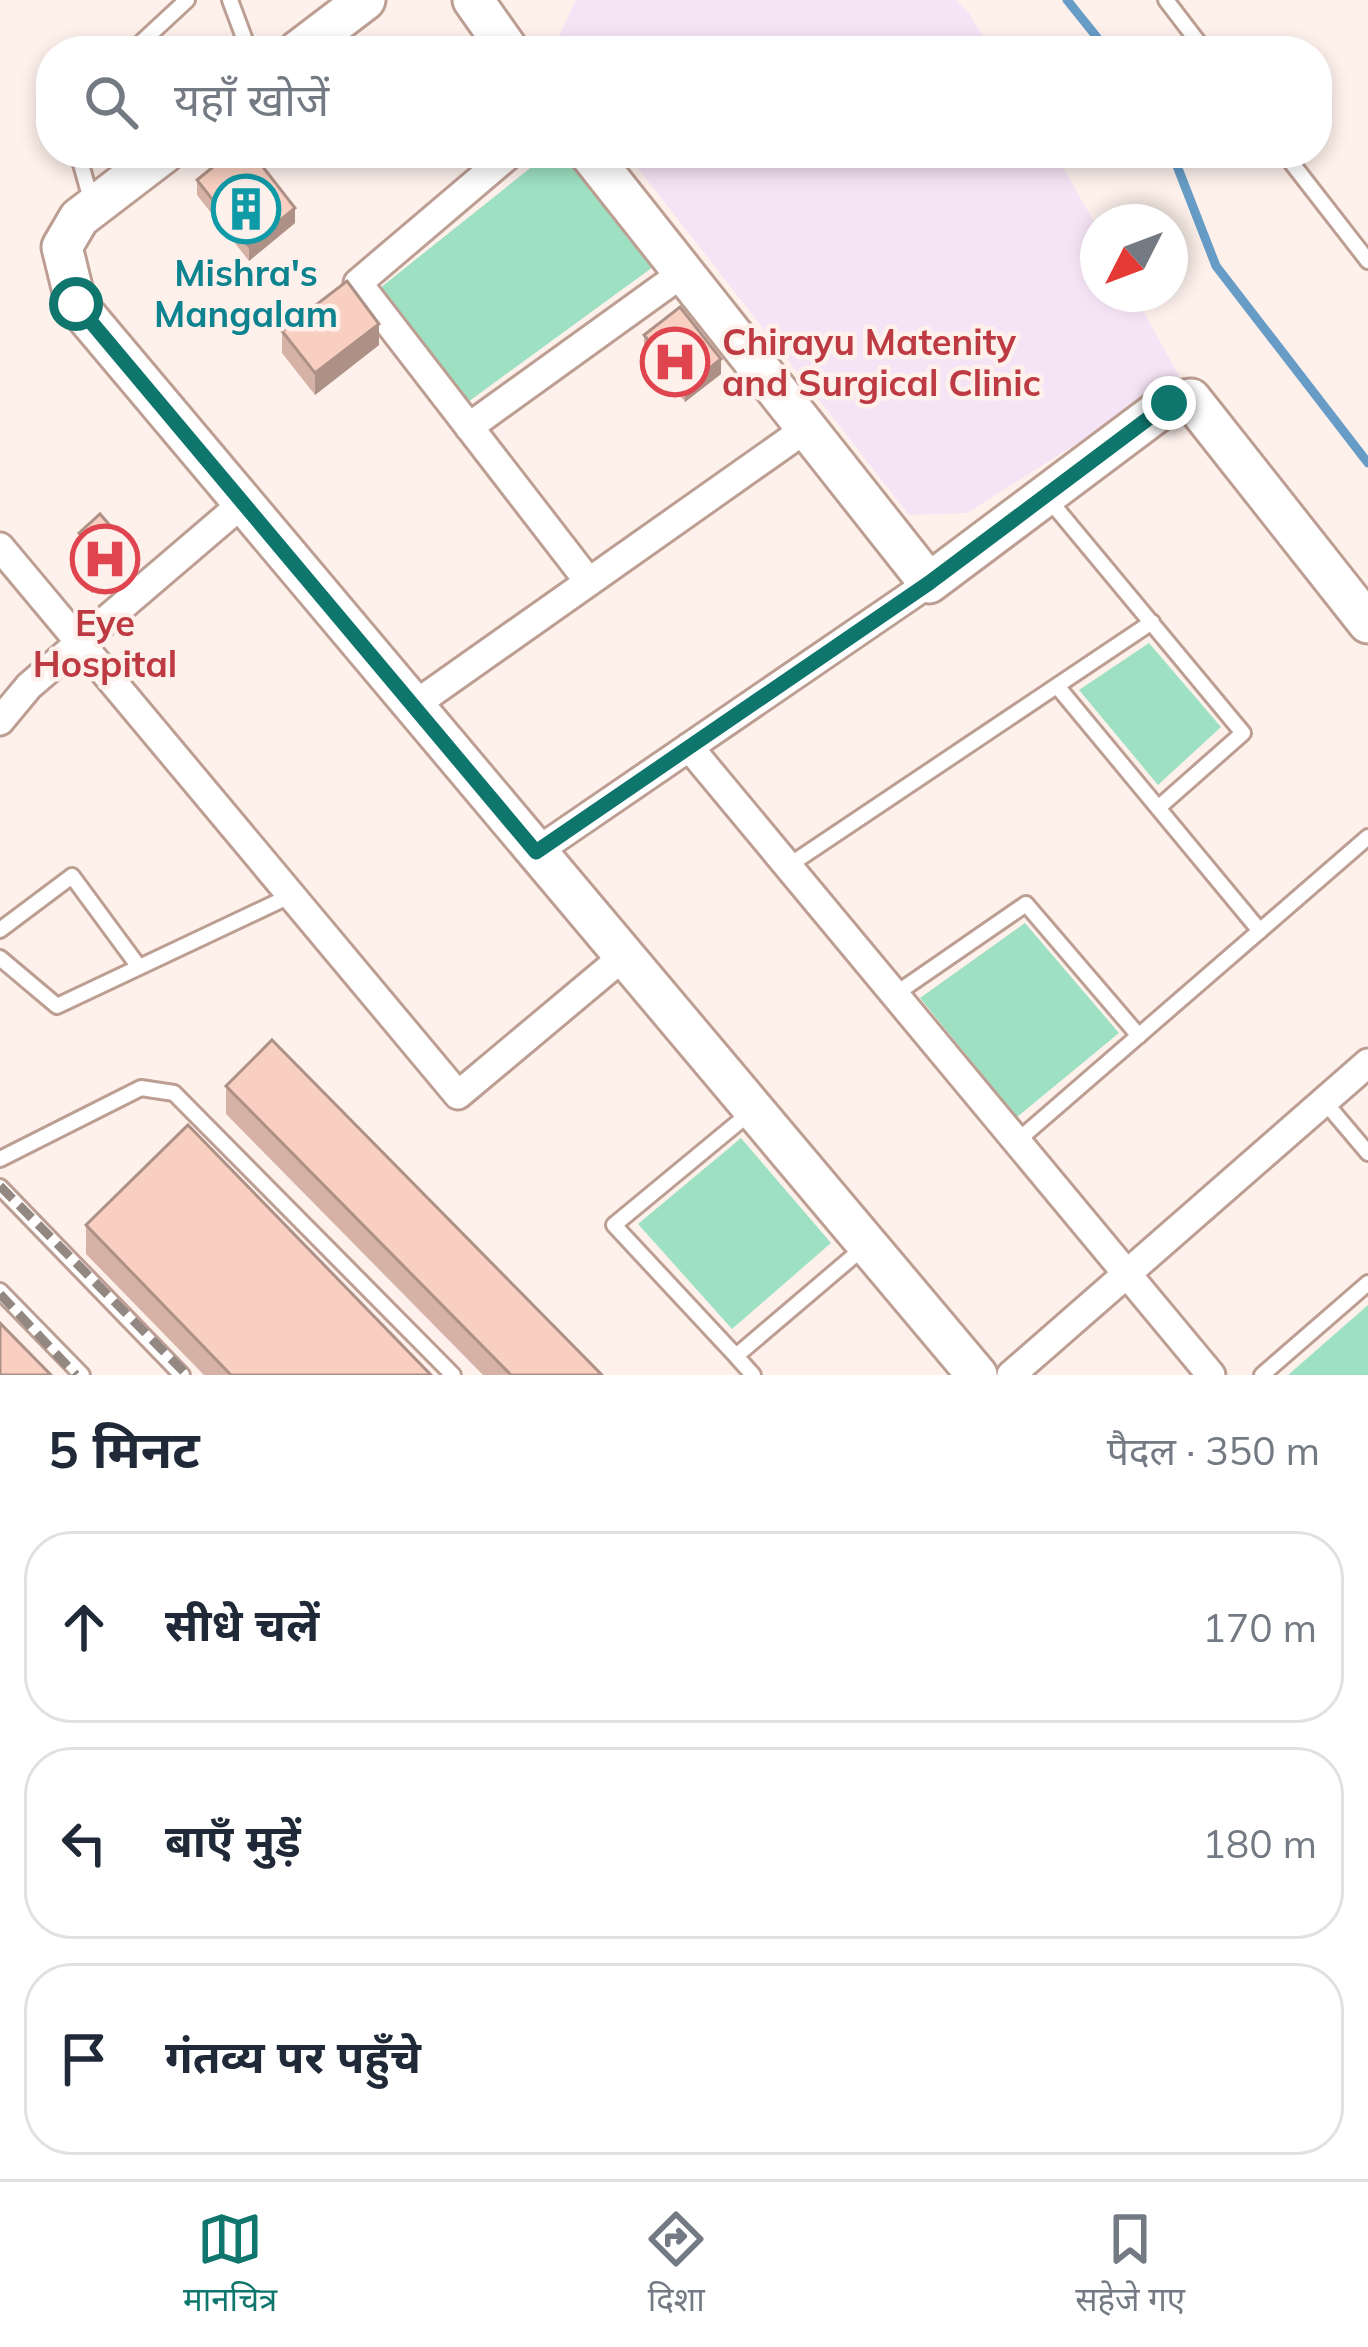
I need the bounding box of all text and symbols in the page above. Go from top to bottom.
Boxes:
search box [36,36,1332,168]
icon: search [78,69,144,135]
text: यहाँ खोजें [174,71,329,127]
building icon: Mishra's Mangalam [211,174,281,244]
north arrow [1080,204,1188,312]
place label: Mishra's Mangalam [154,250,338,336]
route start [49,277,103,331]
place label: Chirayu Matenity and Surgical Clinic [722,319,1041,405]
hospital icon: Chirayu Matenity and Surgical Clinic [640,327,710,397]
route end [1142,376,1196,430]
hospital icon: Eye Hospital [70,524,140,594]
place label: Eye Hospital [33,600,177,686]
text: 5 मिनट [48,1417,200,1481]
text: पैदल · 350 m [1107,1426,1320,1475]
icon: ahead [51,1594,117,1660]
text: सीधे चलें [165,1596,319,1652]
text: 170 m [1202,1603,1317,1652]
icon: left [51,1810,117,1876]
text: बाएँ मुड़ें [165,1812,301,1868]
text: 180 m [1202,1819,1317,1868]
icon: arrive [51,2026,117,2092]
text: गंतव्य पर पहुँचे [165,2028,421,2084]
tab: मानचित्र [183,2206,277,2324]
tab: दिशा [643,2206,709,2324]
tab: सहेजे गए [1075,2206,1185,2324]

